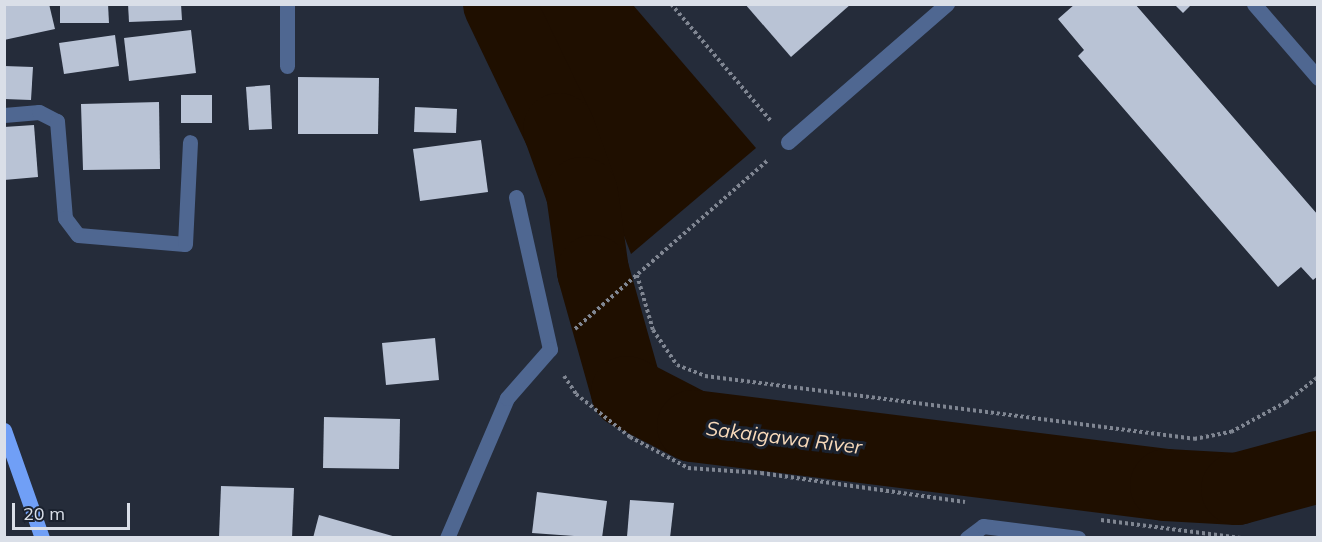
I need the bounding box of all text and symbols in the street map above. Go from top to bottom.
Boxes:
water label: Sakaigawa River [705,416,863,458]
scale bar [15,491,134,529]
text: 20 m [23,502,65,525]

